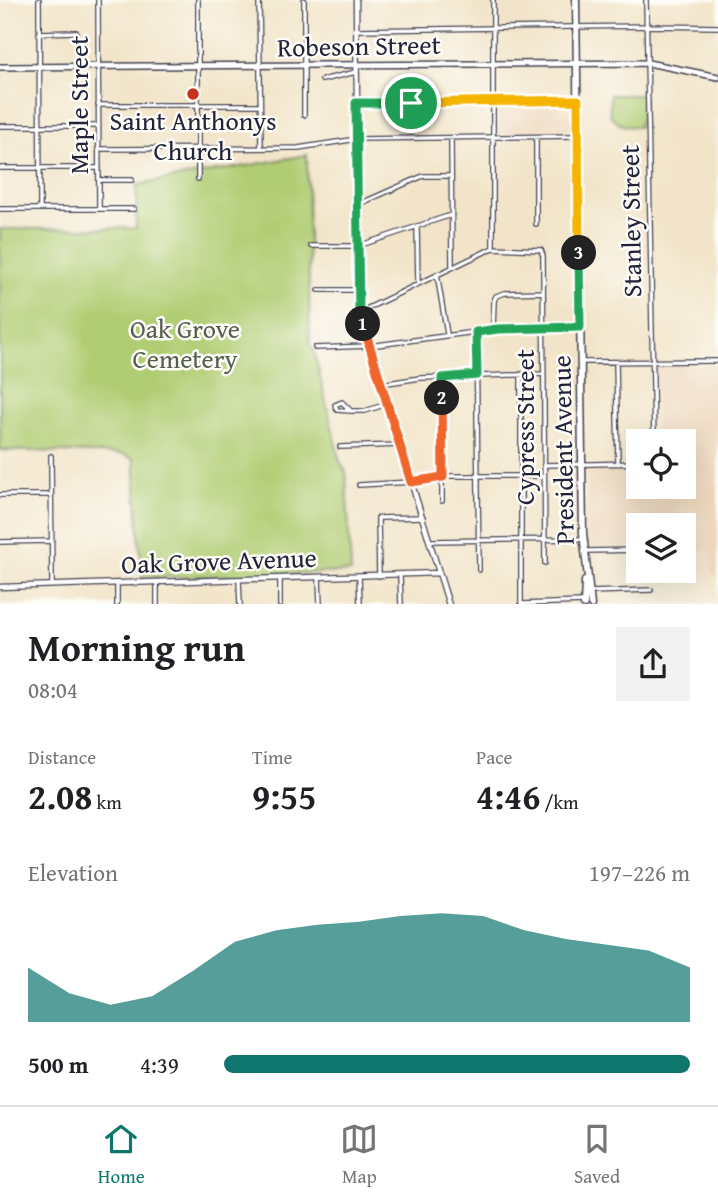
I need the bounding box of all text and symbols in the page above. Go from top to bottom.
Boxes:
street label: Robeson Street [277,25,441,66]
street label: Maple Street [59,36,98,174]
pin [381,73,441,133]
icon: arrive [392,84,430,122]
marker: Saint Anthonys Church [185,86,201,102]
place label: Saint Anthonys Church [109,101,277,170]
street label: Stanley Street [610,144,651,298]
pin: 3 [562,236,596,270]
text: 3 [574,238,583,266]
pin: 1 [346,306,380,342]
park label: Oak Grove Cemetery [130,309,240,378]
text: 1 [358,309,367,337]
street label: Cypress Street [505,349,544,505]
street label: President Avenue [541,355,584,545]
pin: 2 [424,380,460,416]
text: 2 [437,383,446,411]
map controls [626,429,696,583]
button: locate [626,429,696,499]
button: layers [626,513,696,583]
street label: Oak Grove Avenue [121,538,317,583]
text: Morning run [28,619,245,675]
button: share [616,627,690,701]
text: 08:04 [28,673,78,706]
text: Distance [28,743,96,771]
text: Time [252,743,292,771]
text: Pace [476,743,513,771]
text: 2.08 [28,771,92,822]
text: 9:55 [252,771,316,822]
text: 4:46 [476,771,540,822]
text: km [92,788,122,816]
text: /km [540,788,579,816]
text: Elevation [28,856,118,889]
text: 197–226 m [589,856,690,889]
text: 500 m [28,1048,89,1081]
text: 4:39 [140,1048,179,1081]
tab: Home [98,1120,145,1190]
tab: Map [340,1120,378,1190]
tab: Saved [574,1120,620,1190]

